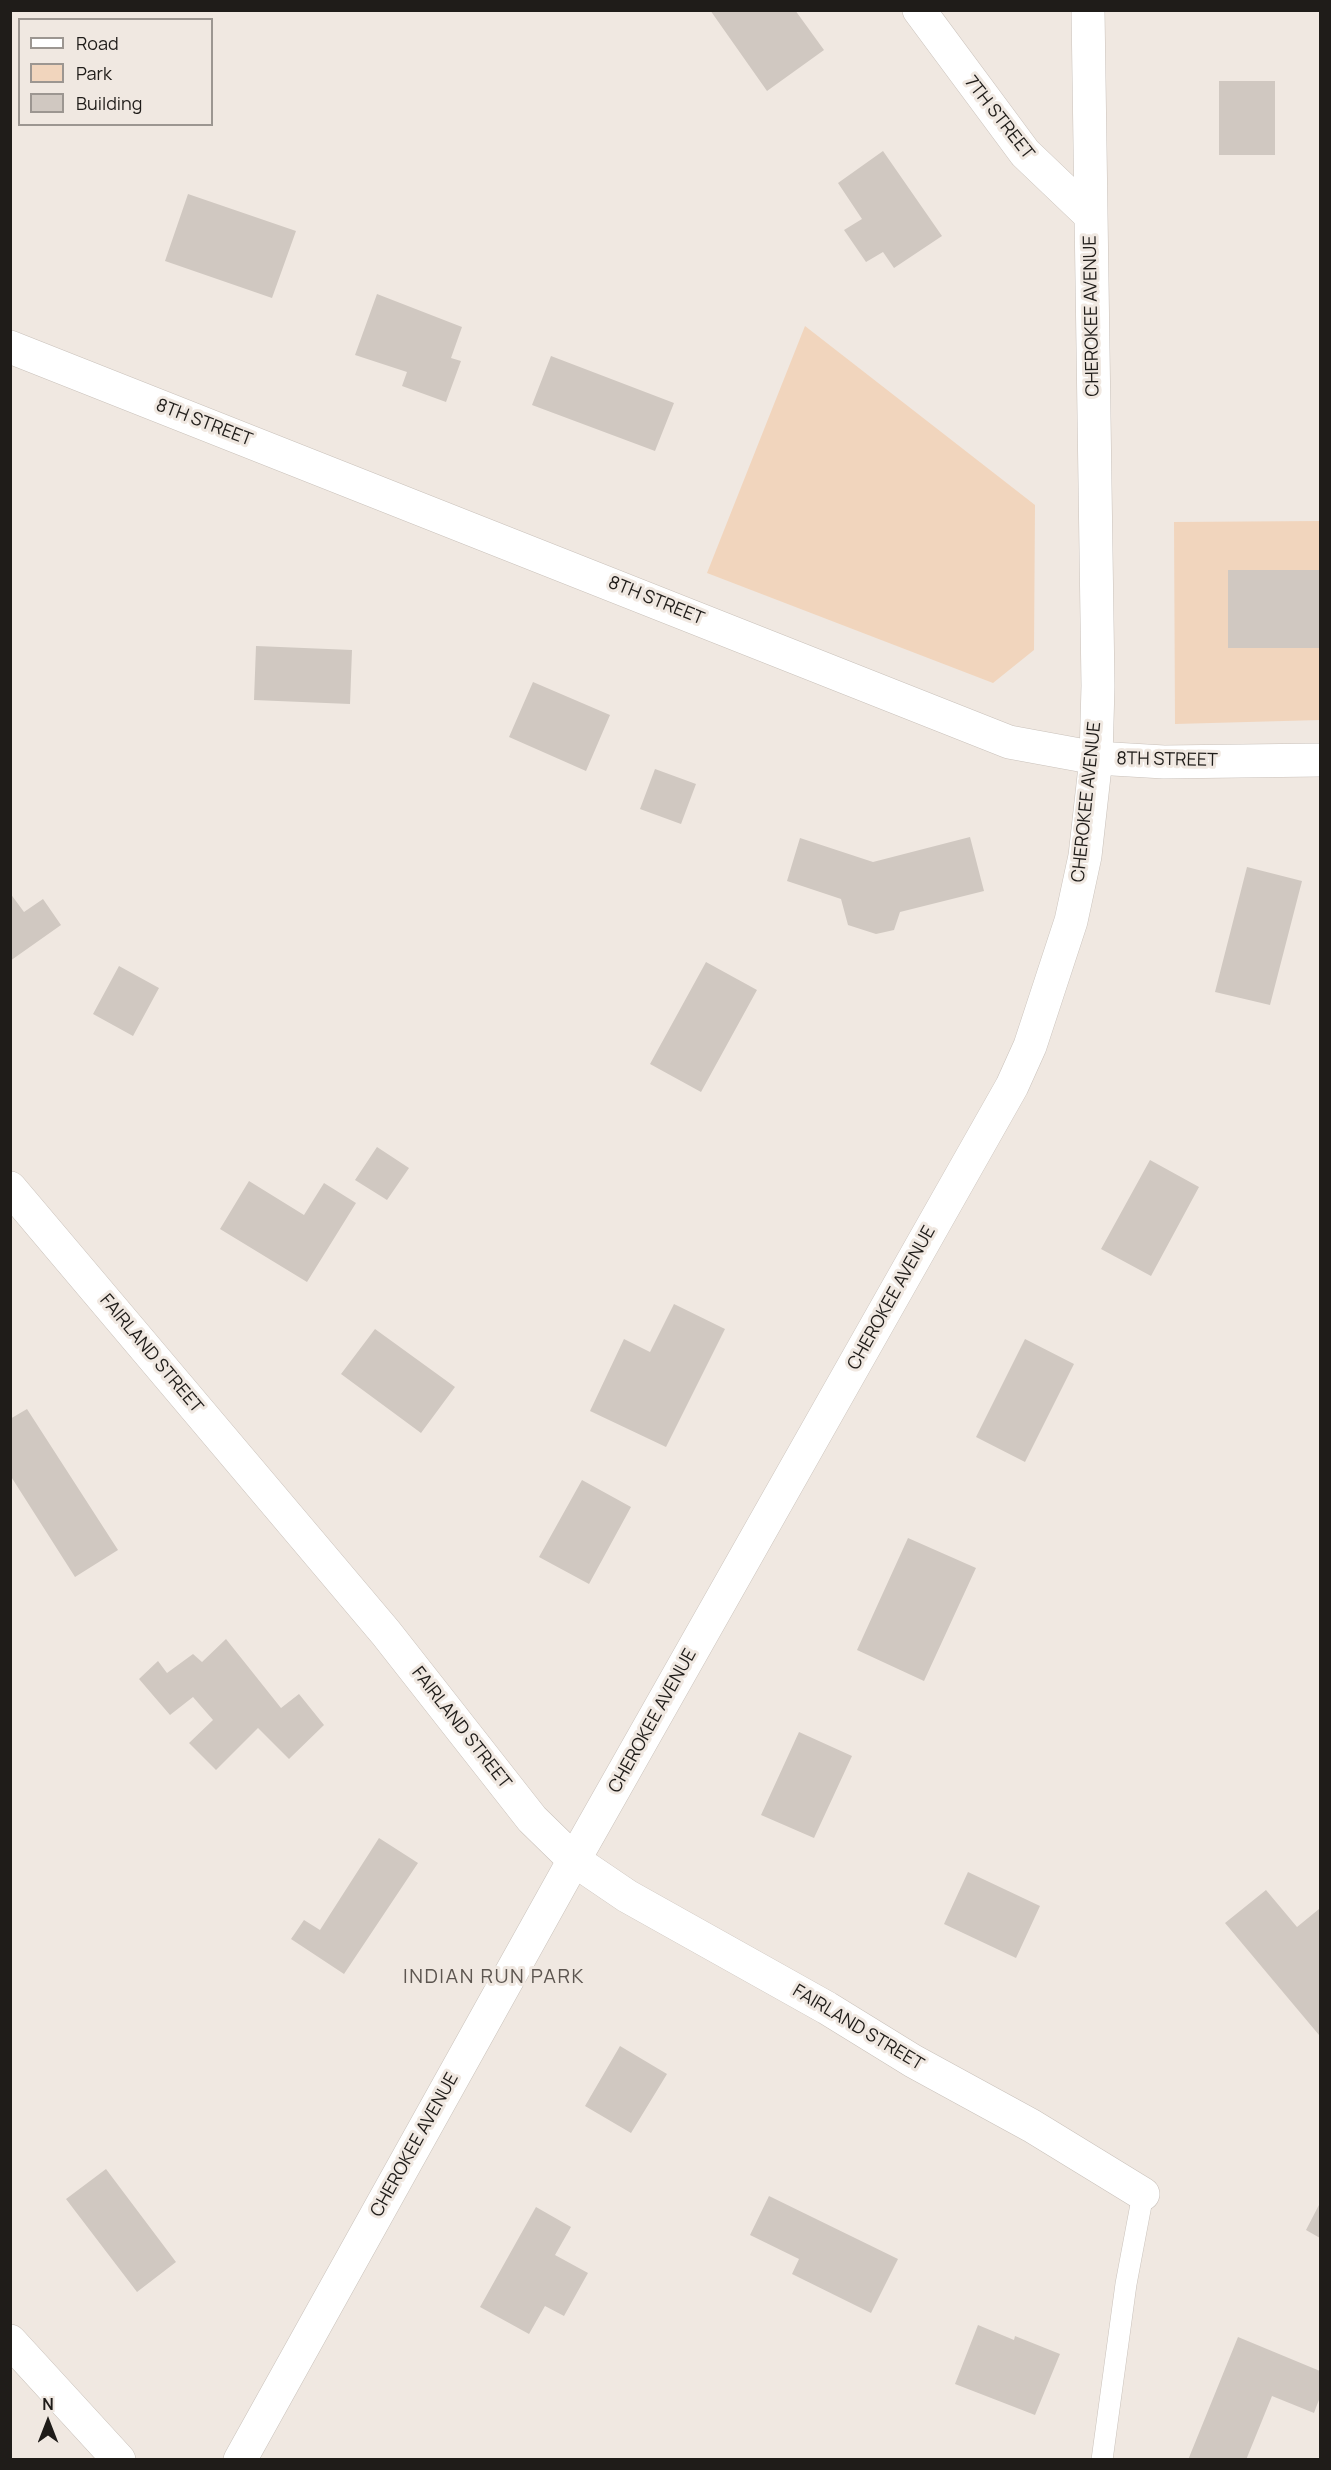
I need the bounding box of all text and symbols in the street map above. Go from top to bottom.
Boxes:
legend [18,18,213,126]
text: Road [76,31,119,55]
text: Park [76,61,112,85]
street label: 7TH STREET [960,72,1038,164]
text: Building [76,91,142,115]
street label: CHEROKEE AVENUE [1080,235,1104,397]
street label: 8TH STREET [153,395,255,451]
street label: 8TH STREET [605,572,707,630]
street label: CHEROKEE AVENUE [1068,721,1106,883]
street label: 8TH STREET [1116,748,1218,772]
street label: CHEROKEE AVENUE [843,1222,941,1374]
street label: FAIRLAND STREET [95,1290,207,1418]
street label: CHEROKEE AVENUE [604,1645,702,1797]
street label: FAIRLAND STREET [407,1663,515,1793]
district label: INDIAN RUN PARK [403,1965,585,1989]
street label: FAIRLAND STREET [789,1980,927,2076]
street label: CHEROKEE AVENUE [366,2069,464,2221]
north arrow [18,2392,78,2452]
text: N [42,2393,54,2415]

